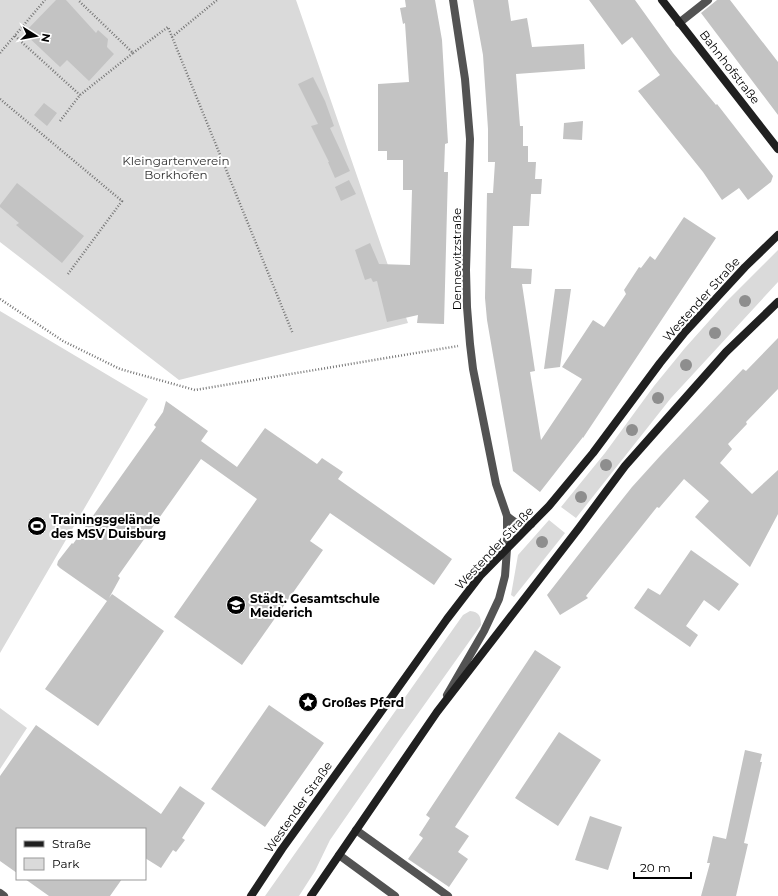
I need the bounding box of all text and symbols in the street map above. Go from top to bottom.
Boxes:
north arrow [16,16,56,56]
street label: Bahnhofstraße [697,27,763,107]
text: N [38,32,54,44]
park label: Kleingartenverein Borkhofen [122,153,230,182]
street label: Dennewitzstraße [449,208,464,310]
street label: Westender Straße [659,254,743,344]
street label: Westender Straße [452,503,536,593]
place label: Trainingsgelände des MSV Duisburg [51,512,166,541]
sports icon: Trainingsgelände des MSV Duisburg [26,515,48,537]
place label: Städt. Gesamtschule Meiderich [250,591,380,620]
school or university icon: Städt. Gesamtschule Meiderich [225,594,247,616]
place icon: Großes Pferd [297,691,319,713]
place label: Großes Pferd [322,695,404,710]
street label: Westender Straße [261,758,335,856]
legend [16,828,146,880]
text: Straße [52,836,91,851]
scale bar [634,854,691,880]
text: Park [52,856,80,871]
text: 20 m [640,860,671,875]

